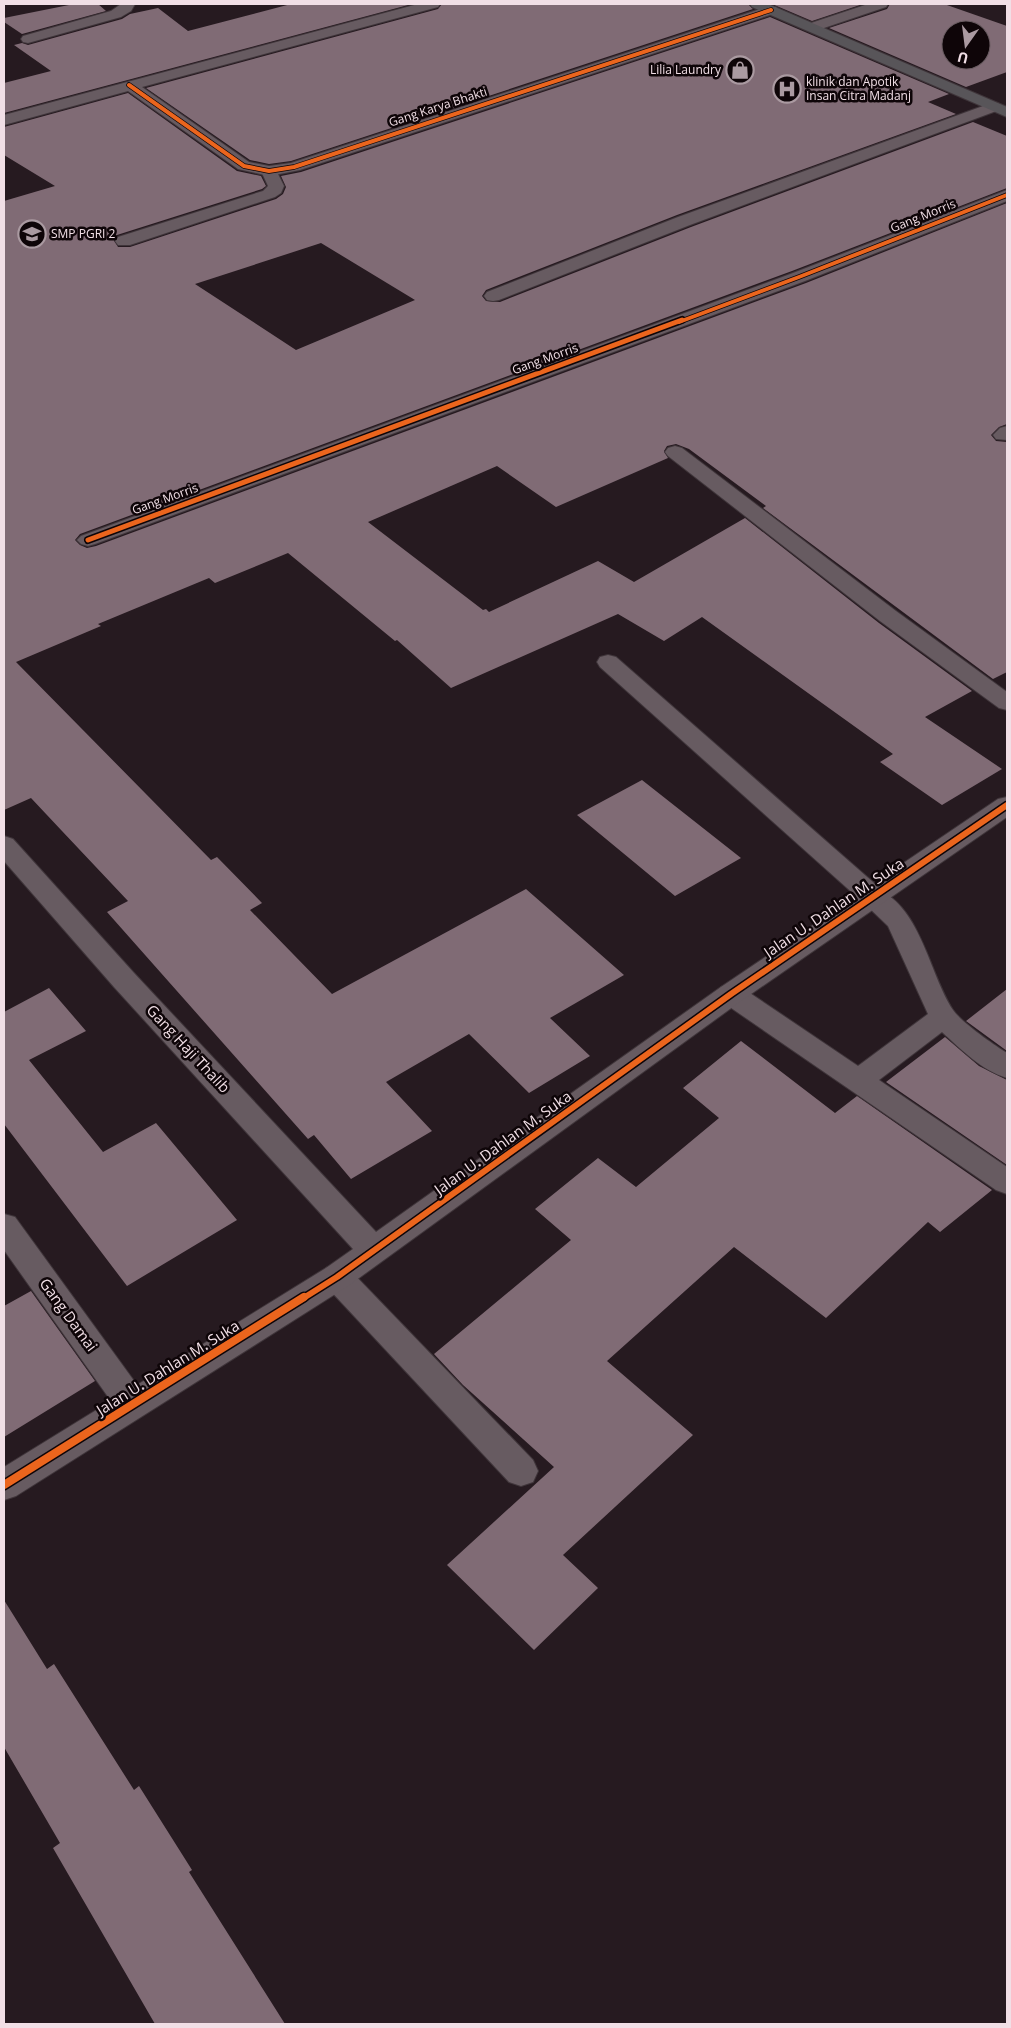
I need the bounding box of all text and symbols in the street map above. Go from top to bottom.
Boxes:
north arrow [941,20,991,70]
text: U [955,48,970,69]
shop icon: Lilia Laundry [725,55,755,85]
place label: Lilia Laundry [650,61,722,78]
place label: klinik dan Apotik Insan Citra Madanj [806,73,911,104]
hospital icon: klinik dan Apotik Insan Citra Madanj [772,74,802,104]
street label: Gang Karya Bhakti [386,83,489,130]
street label: Gang Morris [888,195,958,236]
school or university icon: SMP PGRI 2 [17,219,47,249]
place label: SMP PGRI 2 [51,225,116,242]
street label: Gang Morris [510,339,580,378]
street label: Gang Morris [130,479,200,518]
street label: Jalan U. Dahlan M. Suka [758,853,907,963]
street label: Gang Haji Thalib [143,1000,235,1097]
street label: Jalan U. Dahlan M. Suka [428,1086,575,1200]
street label: Gang Damai [36,1274,102,1355]
street label: Jalan U. Dahlan M. Suka [91,1315,243,1420]

